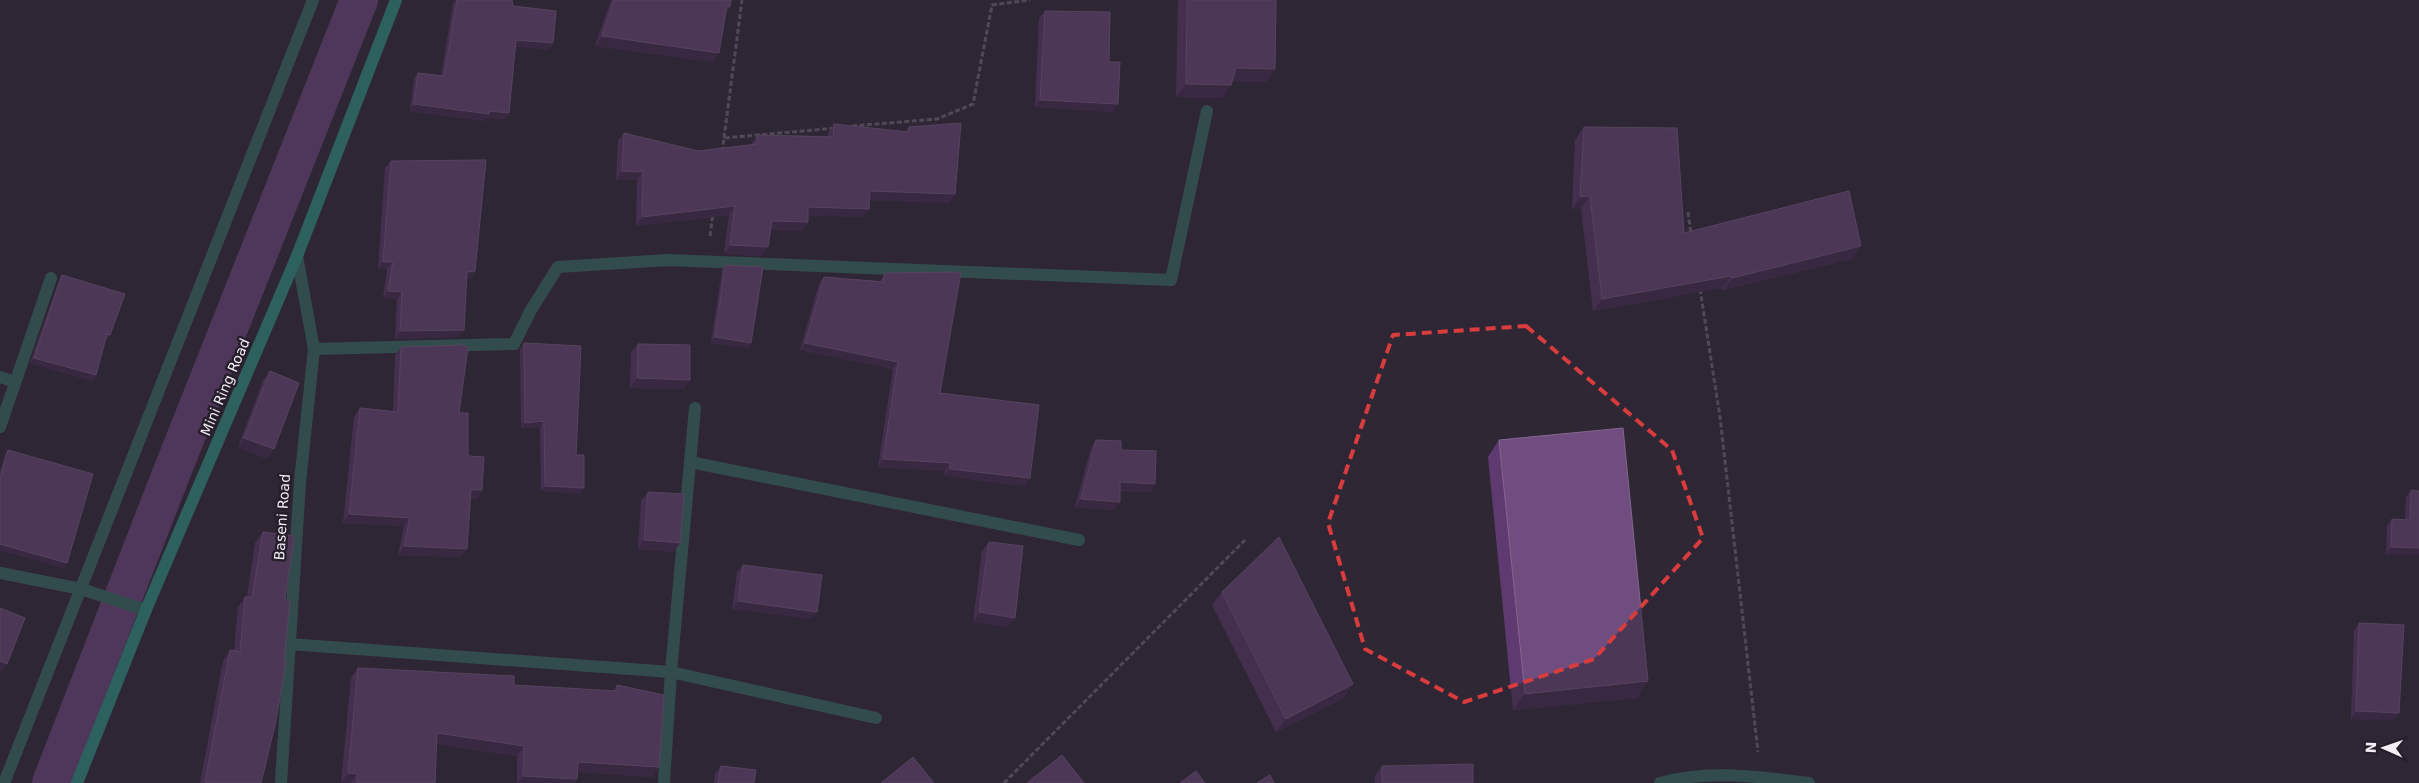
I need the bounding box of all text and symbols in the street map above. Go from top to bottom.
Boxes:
street label: Mini Ring Road [197,336,253,438]
street label: Baseni Road [271,473,293,561]
north arrow [2359,723,2409,773]
text: N [2363,741,2379,754]

